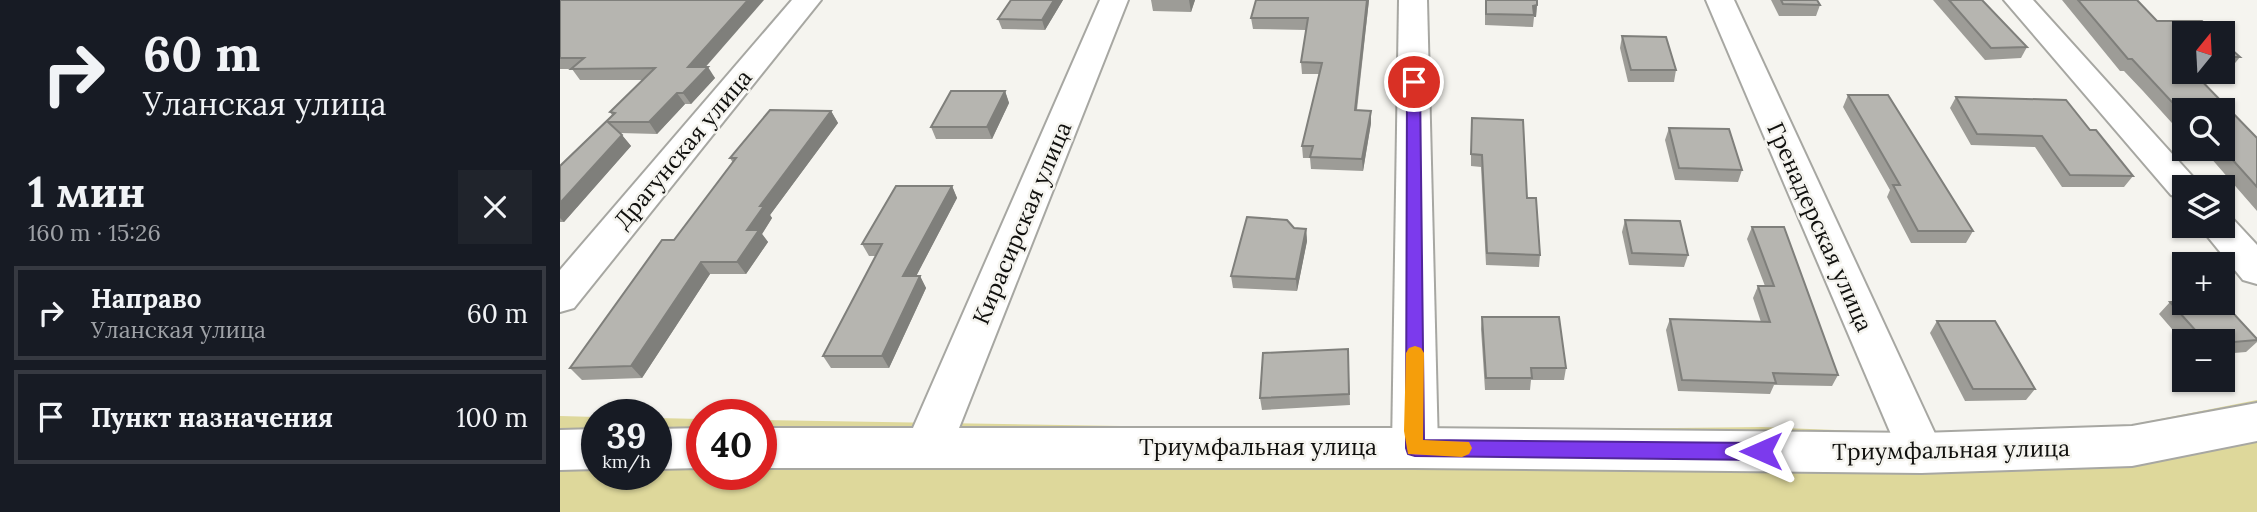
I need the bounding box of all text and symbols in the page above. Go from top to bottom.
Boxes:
north arrow [2172,21,2235,84]
map controls [2172,21,2235,392]
text: 60 m [143,22,260,84]
icon: right [28,28,119,119]
pin [1384,52,1444,112]
street label: Драгунская улица [607,63,758,234]
icon: arrive [1395,63,1433,101]
text: Уланская улица [143,83,386,124]
button: search [2172,98,2235,161]
street label: Кирасирская улица [966,117,1077,328]
street label: Гренадерская улица [1761,118,1880,336]
text: 1 мин [28,165,145,219]
button: close [458,170,532,244]
button: layers [2172,175,2235,238]
text: 160 m · 15:26 [28,218,161,247]
button: + [2172,252,2235,315]
text: Направо [91,282,202,315]
icon: right [32,294,70,332]
text: 60 m [467,297,528,330]
text: Уланская улица [91,315,266,344]
button: − [2172,329,2235,392]
icon: arrive [32,398,70,436]
speed limit sign: 40 [686,399,777,490]
text: Пункт назначения [91,401,333,434]
text: 100 m [456,401,528,434]
text: 39 [607,413,646,458]
position arrow [1724,414,1798,488]
street label: Триумфальная улица [1139,432,1377,461]
street label: Триумфальная улица [1832,433,2070,466]
text: km/h [602,450,651,473]

